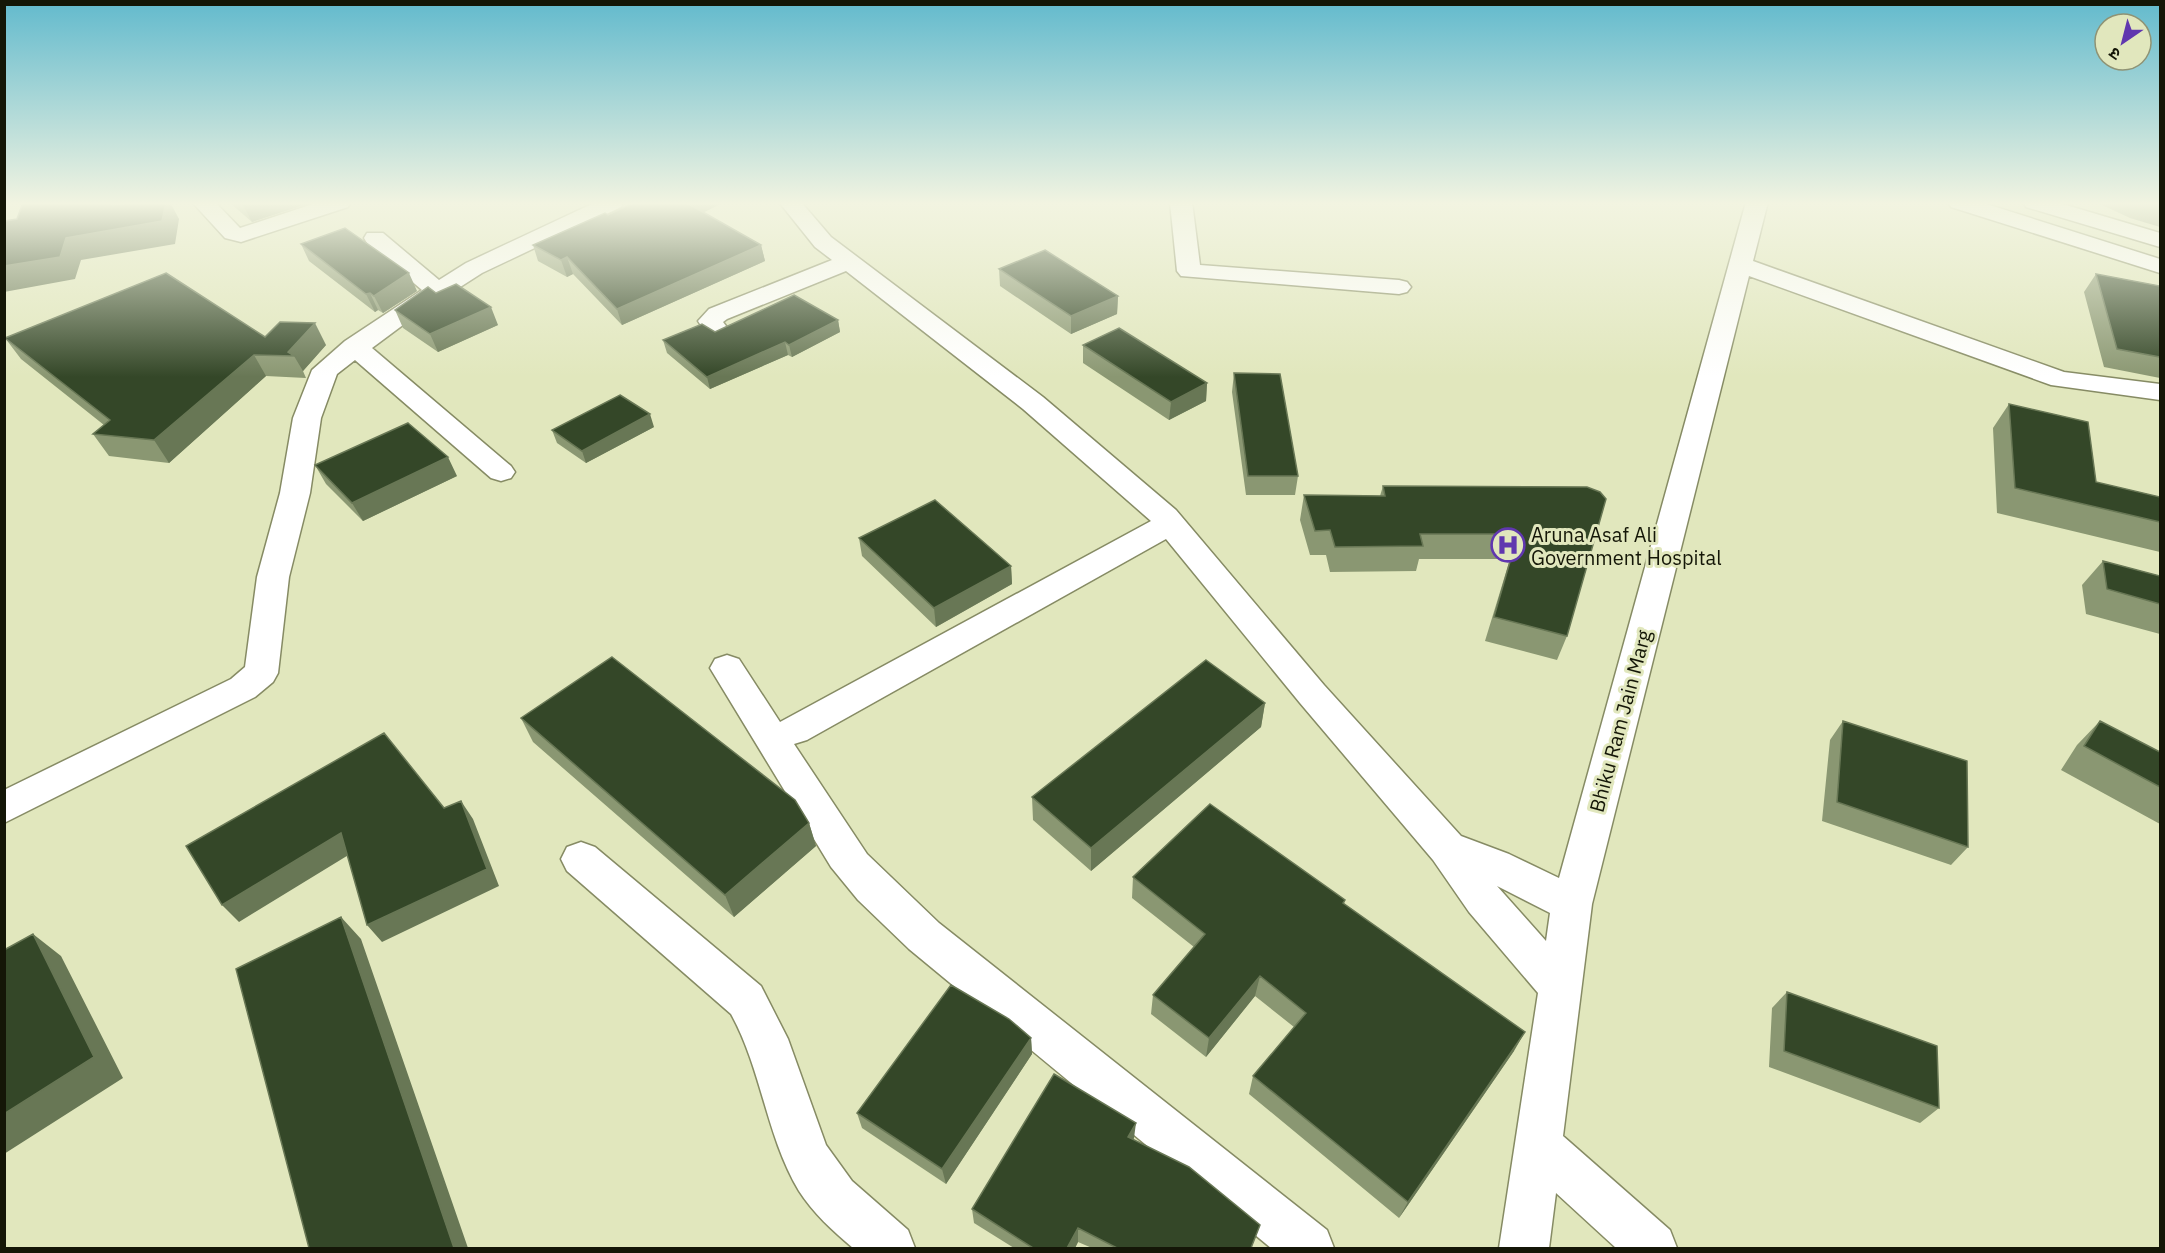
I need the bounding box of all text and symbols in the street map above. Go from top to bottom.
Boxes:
north arrow [2093,12,2153,72]
text: उ [2104,43,2124,65]
place label: Aruna Asaf Ali Government Hospital [1531,521,1722,571]
hospital icon: Aruna Asaf Ali Government Hospital [1490,527,1526,563]
street label: Bhiku Ram Jain Marg [1583,626,1657,815]

